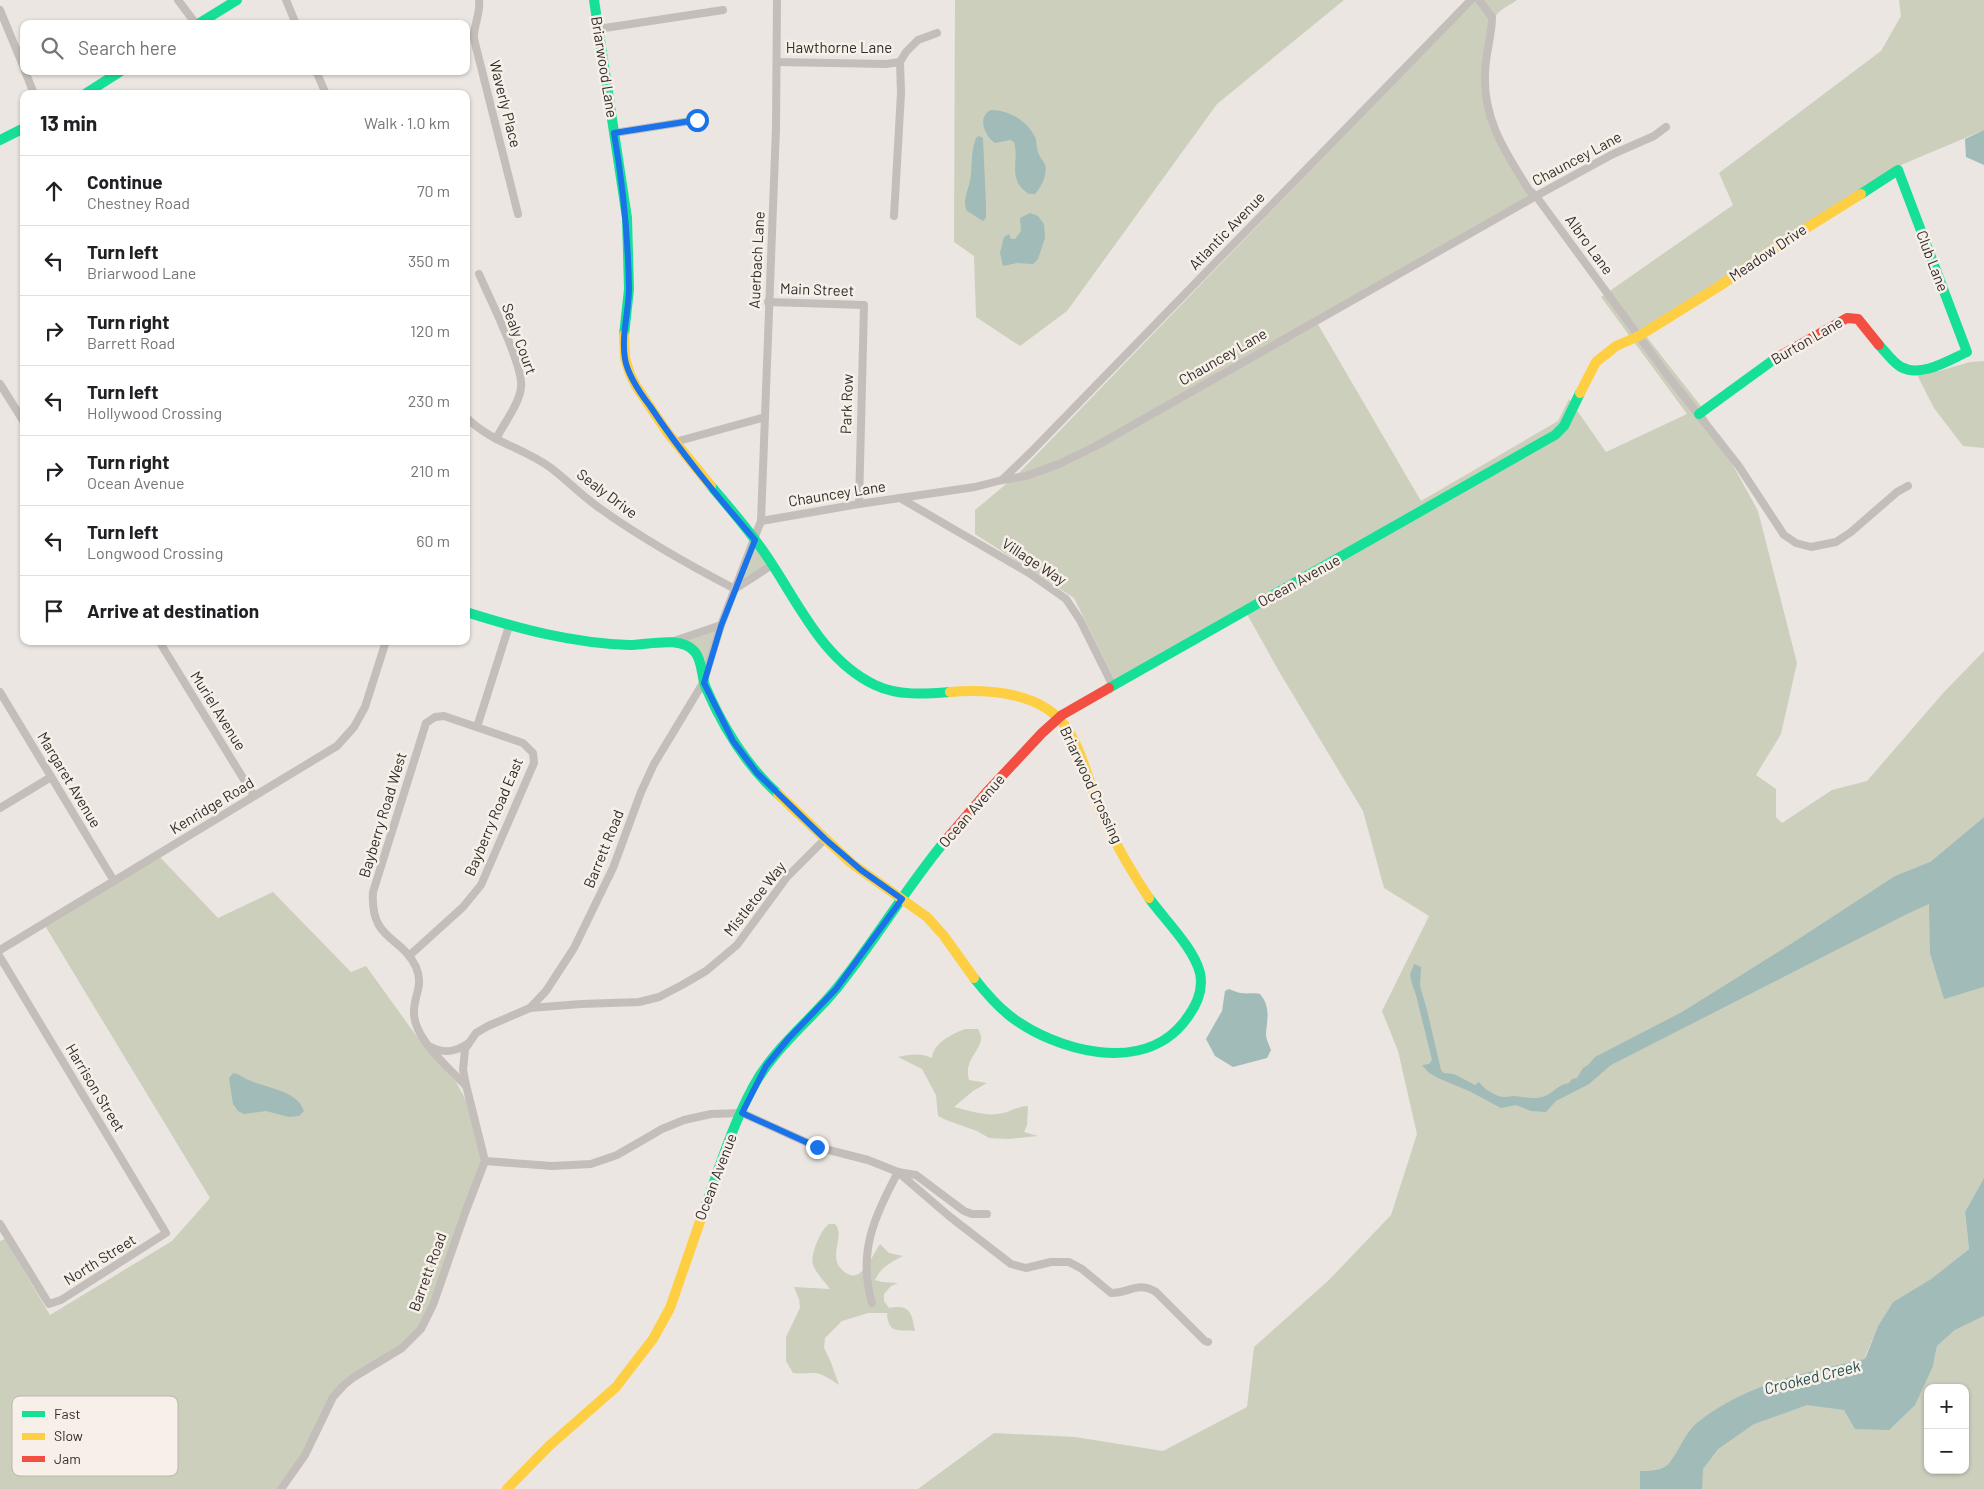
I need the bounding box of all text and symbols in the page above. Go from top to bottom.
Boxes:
street label: Briarwood Lane [588,15,622,119]
search box [20,20,470,75]
icon: search [38,34,66,62]
text: Search here [78,36,177,59]
street label: Hawthorne Lane [786,38,892,56]
street label: Waverly Place [486,58,526,149]
route start [686,109,709,132]
text: 13 min [40,110,97,135]
text: Walk · 1.0 km [364,113,450,132]
street label: Chauncey Lane [1529,127,1624,189]
text: Continue [87,170,163,193]
icon: ahead [40,177,68,205]
text: 70 m [417,181,450,200]
street label: Atlantic Avenue [1185,188,1268,273]
text: Chestney Road [87,193,190,212]
street label: Auerbach Lane [744,211,768,309]
street label: Albro Lane [1562,211,1618,278]
street label: Meadow Drive [1725,220,1810,285]
street label: Club Lane [1913,228,1953,294]
text: Turn left [87,240,158,263]
icon: left [40,247,68,275]
text: 350 m [408,251,450,270]
text: Briarwood Lane [87,263,196,282]
street label: Main Street [780,279,854,299]
street label: Sealy Court [499,301,541,377]
text: Turn right [87,310,169,333]
street label: Burton Lane [1768,312,1845,368]
icon: right [40,317,68,345]
text: 120 m [410,321,450,340]
street label: Chauncey Lane [1175,324,1270,389]
text: Barrett Road [87,333,175,352]
street label: Park Row [836,373,856,434]
text: Turn left [87,380,158,403]
icon: left [40,387,68,415]
text: 230 m [408,391,450,410]
text: Hollywood Crossing [87,403,222,422]
text: Turn right [87,450,169,473]
icon: right [40,457,68,485]
text: 210 m [411,461,450,480]
street label: Sealy Drive [574,465,641,522]
text: Ocean Avenue [87,473,185,492]
street label: Chauncey Lane [787,476,887,510]
text: Turn left [87,520,158,543]
icon: left [40,527,68,555]
text: 60 m [416,531,450,550]
street label: Village Way [999,534,1070,589]
text: Longwood Crossing [87,543,223,562]
street label: Ocean Avenue [1254,550,1343,610]
icon: arrive [40,597,68,625]
text: Arrive at destination [87,599,259,622]
street label: Muriel Avenue [187,667,250,753]
street label: Briarwood Crossing [1057,723,1127,846]
street label: Margaret Avenue [34,728,106,831]
street label: Bayberry Road West [354,750,410,880]
street label: Bayberry Road East [460,755,526,878]
street label: Ocean Avenue [934,770,1008,851]
street label: Kenridge Road [166,773,257,837]
street label: Barrett Road [579,807,627,890]
street label: Mistletoe Way [719,857,789,939]
street label: Harrison Street [62,1040,129,1135]
street label: Ocean Avenue [690,1131,740,1223]
route end [806,1136,829,1159]
street label: North Street [60,1230,139,1288]
street label: Barrett Road [404,1230,450,1314]
water label: Crooked Creek [1762,1355,1862,1398]
map controls [1924,1384,1969,1474]
button: + [1924,1384,1969,1429]
legend [12,1396,178,1476]
text: Fast [54,1405,80,1422]
text: Slow [54,1427,83,1444]
button: − [1924,1429,1969,1474]
text: Jam [54,1450,81,1467]

